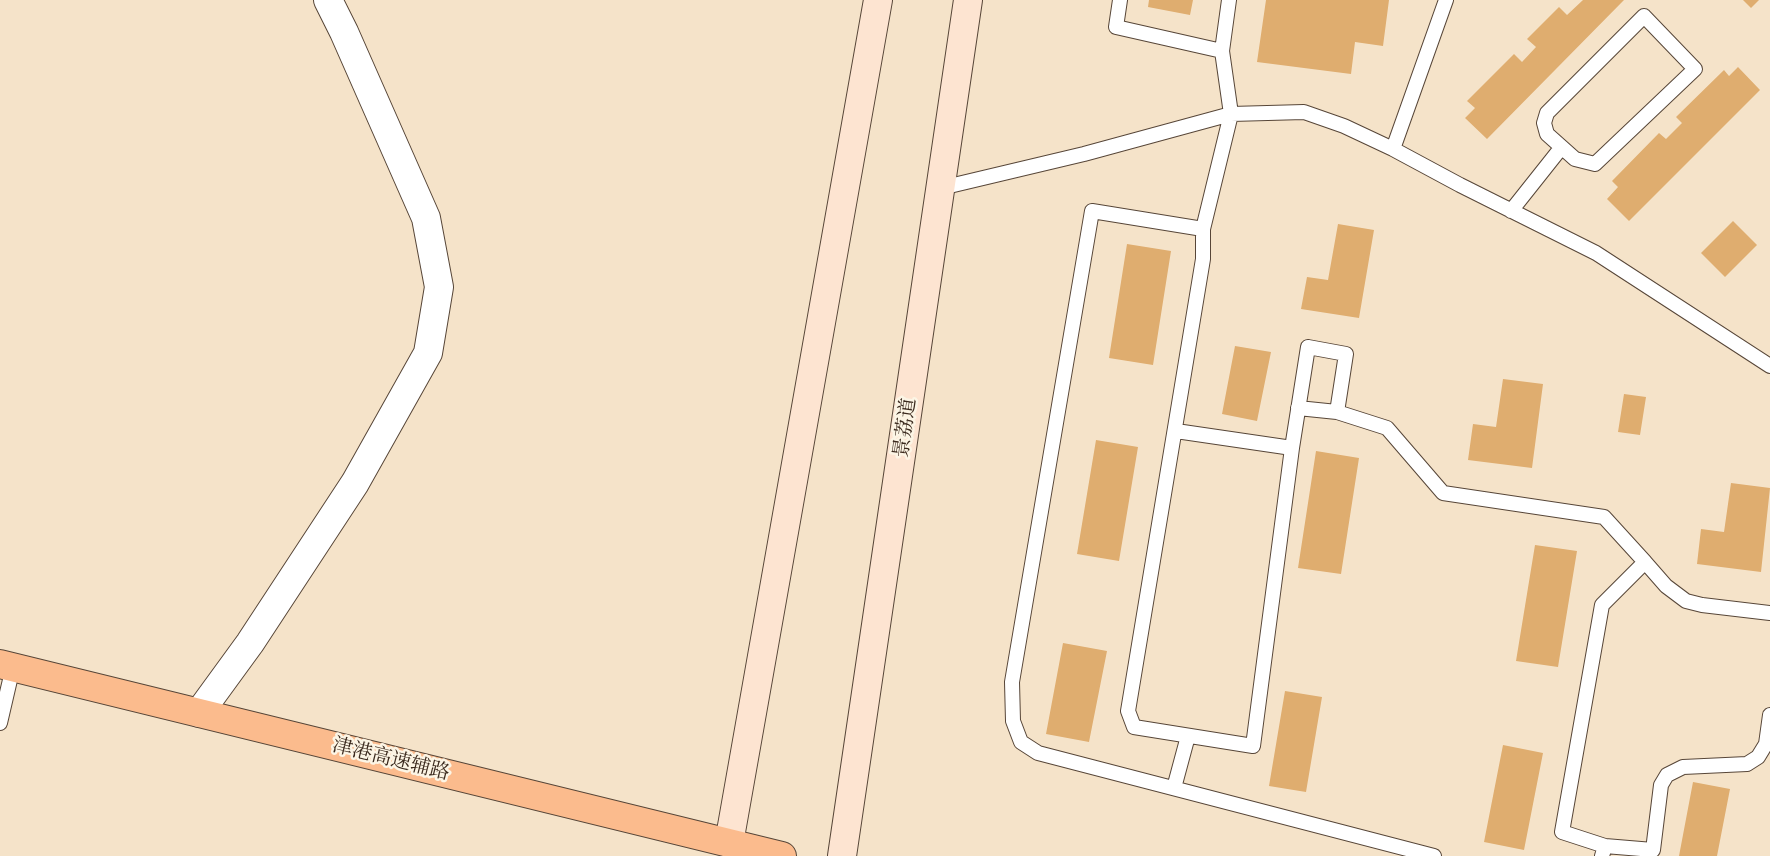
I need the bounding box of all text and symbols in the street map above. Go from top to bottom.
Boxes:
street label: 景荔道 [890,397,922,459]
street label: 津港高速辅路 [330,734,452,786]

